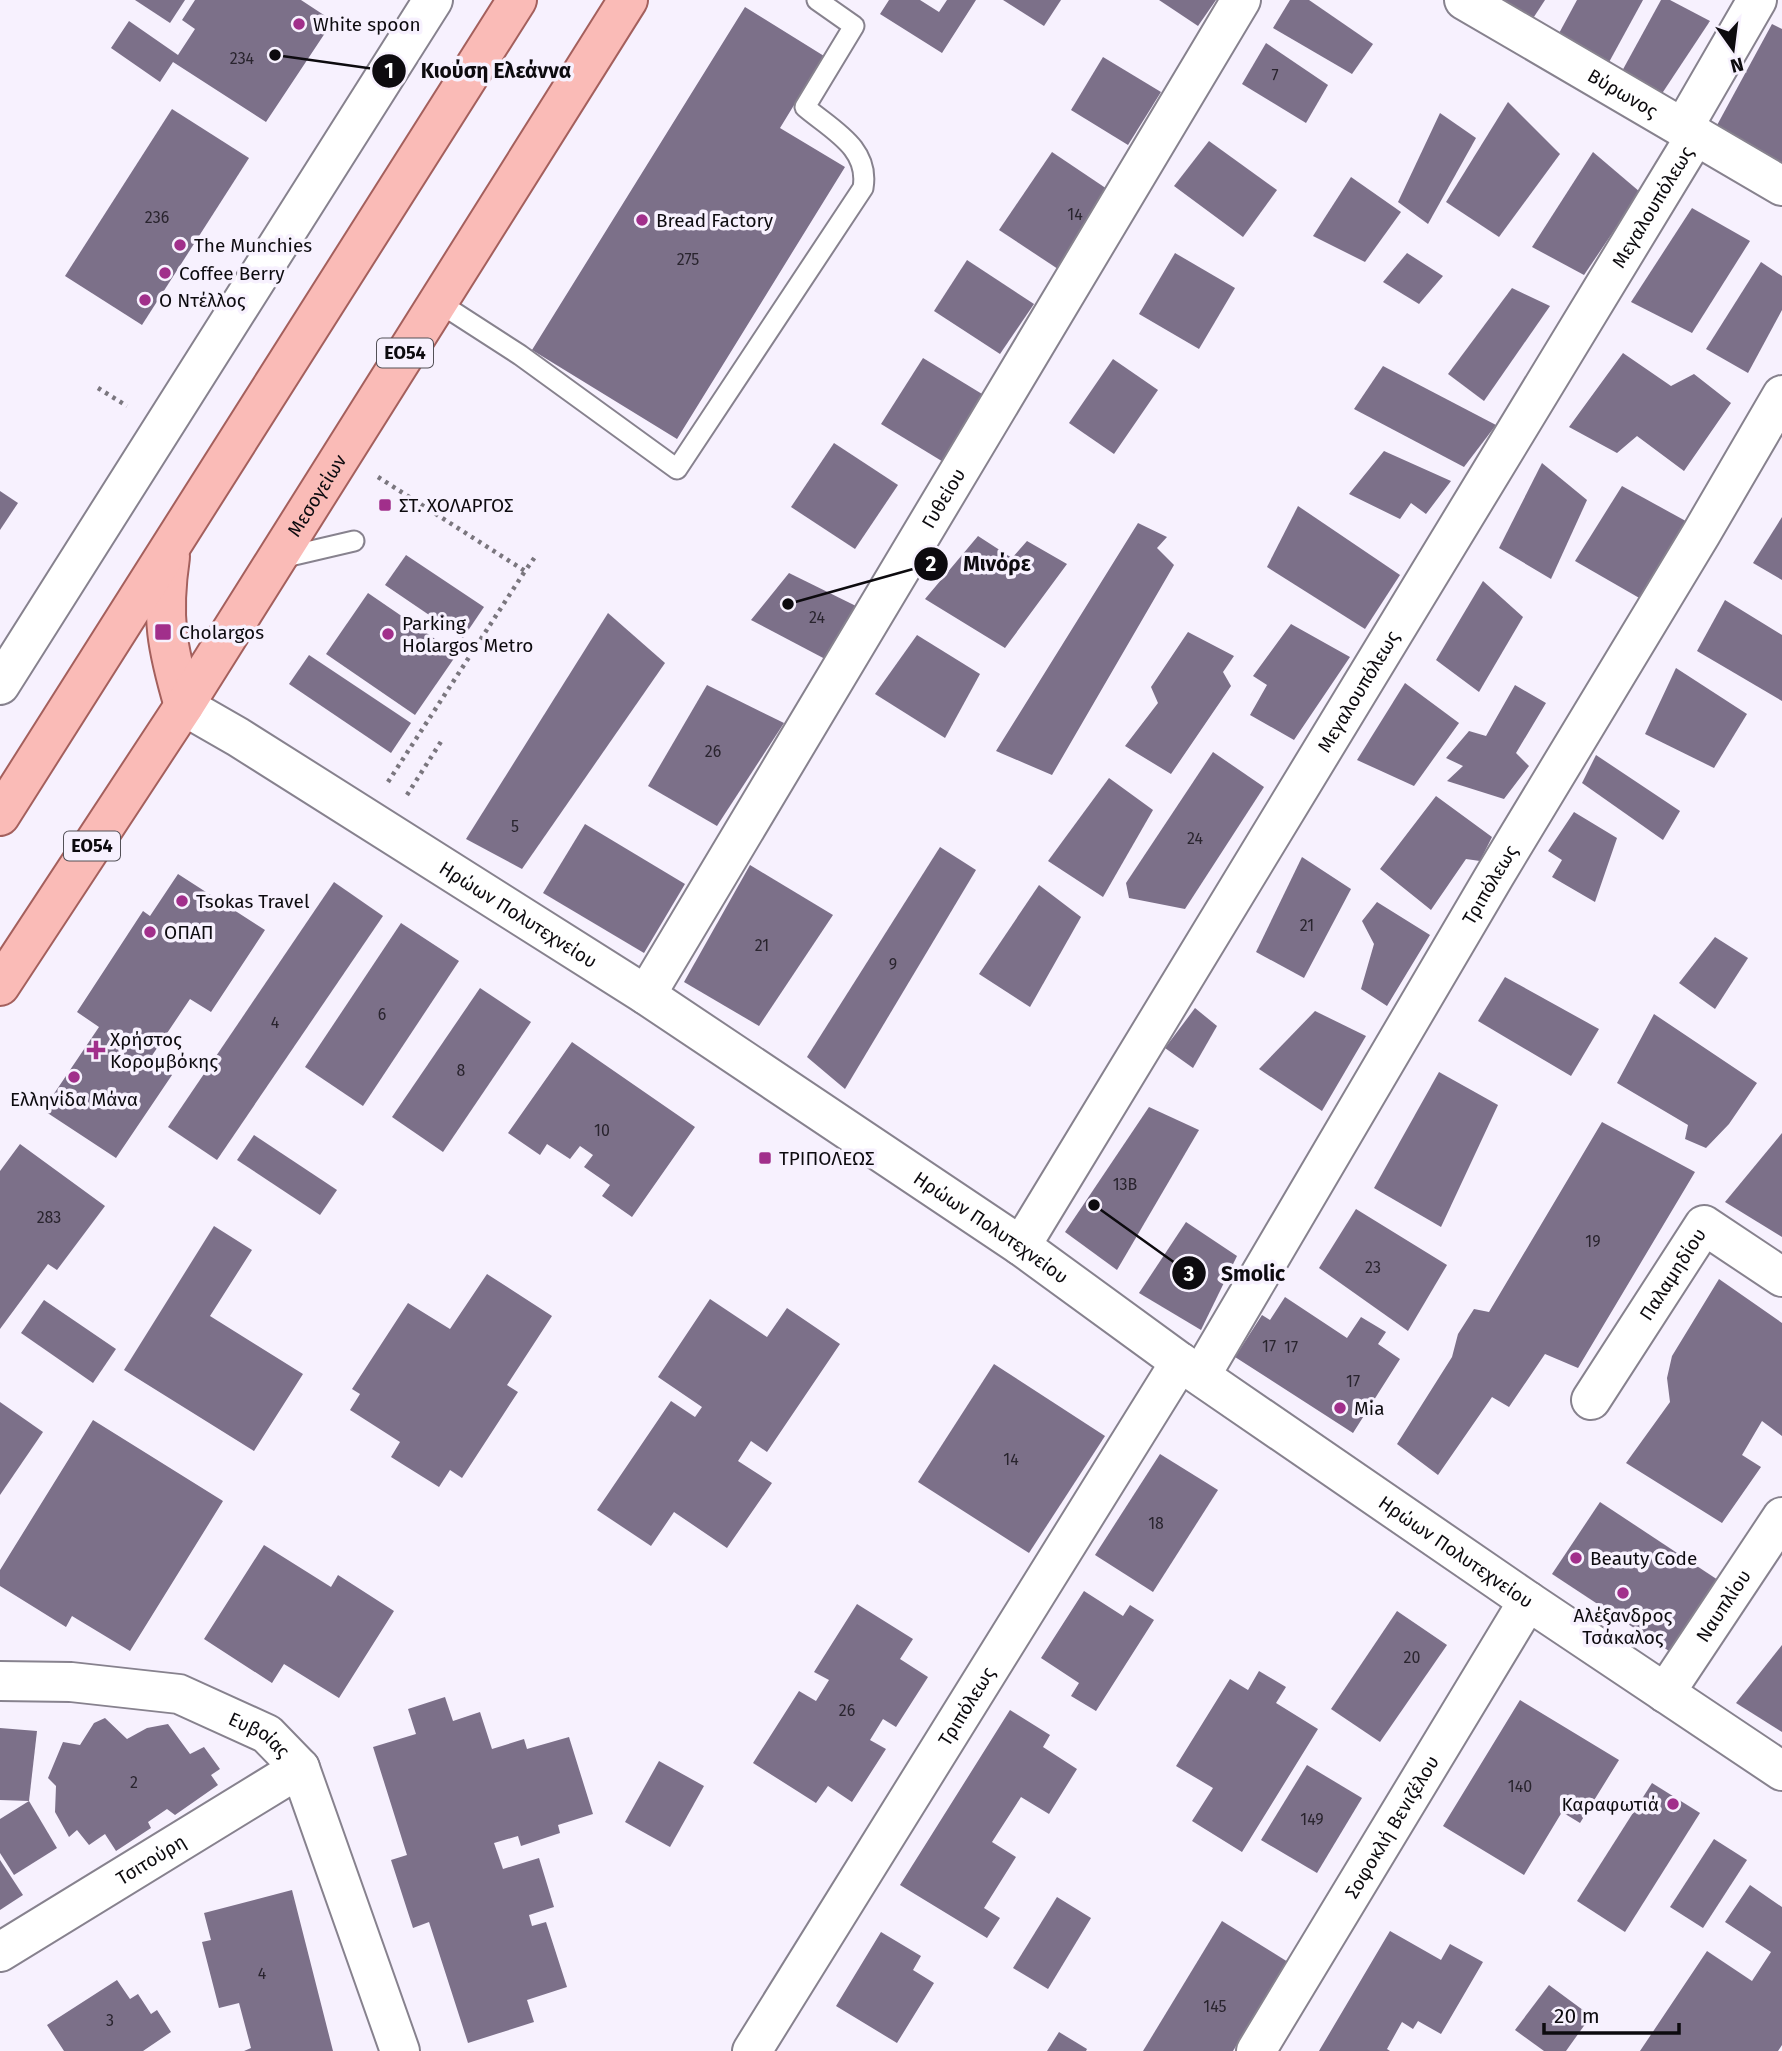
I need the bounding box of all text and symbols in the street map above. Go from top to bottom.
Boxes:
place label: White spoon [313,13,421,36]
north arrow [1698,14,1768,84]
marker: White spoon [291,16,307,32]
house number: 234 [230,49,255,68]
callout: Κιούση Ελεάννα [371,50,585,92]
text: N [1728,52,1746,78]
text: 1 [384,58,394,84]
text: Κιούση Ελεάννα [421,58,572,84]
street label: Βύρωνος [1583,64,1662,123]
house number: 7 [1271,66,1279,85]
street label: Μεγαλουπόλεως [1607,142,1699,272]
house number: 14 [1067,205,1083,224]
house number: 236 [145,208,169,227]
place label: Bread Factory [656,209,774,232]
marker: Bread Factory [634,212,650,228]
place label: The Munchies [194,234,312,257]
marker: The Munchies [172,237,188,253]
house number: 275 [677,250,699,269]
place label: Coffee Berry [179,262,285,285]
marker: Coffee Berry [157,265,173,281]
place label: Ο Ντέλλος [159,289,246,312]
marker: Ο Ντέλλος [137,292,153,308]
road number: ΕΟ54 [377,338,433,368]
street label: Μεσογείων [283,450,351,541]
street label: Γυθείου [917,464,970,533]
place label: ΣΤ. ΧΟΛΑΡΓΟΣ [399,494,513,517]
marker: ΣΤ. ΧΟΛΑΡΓΟΣ [377,497,393,513]
callout: Μινόρε [914,543,1044,585]
text: 2 [926,551,937,577]
text: Μινόρε [963,551,1032,577]
house number: 24 [809,608,825,627]
place label: Parking Holargos Metro [402,612,533,657]
place label: Cholargos [179,621,264,644]
marker: Cholargos [153,622,173,642]
marker: Parking Holargos Metro [380,626,396,642]
street label: Μεγαλουπόλεως [1313,627,1404,757]
house number: 26 [705,742,721,761]
house number: 5 [511,817,519,836]
house number: 24 [1187,829,1203,848]
road number: ΕΟ54 [64,832,120,860]
street label: Τριπόλεως [1457,841,1523,929]
street label: Ηρώων Πολυτεχνείου [435,856,601,973]
place label: Tsokas Travel [196,890,310,913]
marker: Tsokas Travel [174,893,190,909]
house number: 21 [1300,916,1314,935]
place label: ΟΠΑΠ [164,921,214,944]
marker: ΟΠΑΠ [142,924,158,940]
house number: 21 [755,936,769,955]
house number: 9 [889,955,897,974]
house number: 6 [378,1005,386,1024]
house number: 4 [271,1013,280,1032]
place label: Χρήστος Κορομβόκης [110,1028,218,1073]
marker: Χρήστος Κορομβόκης [88,1042,104,1058]
house number: 8 [457,1061,466,1080]
marker: Ελληνίδα Μάνα [66,1069,82,1085]
place label: Ελληνίδα Μάνα [10,1088,138,1111]
house number: 10 [594,1121,610,1140]
place label: ΤΡΙΠΟΛΕΩΣ [779,1147,875,1170]
marker: ΤΡΙΠΟΛΕΩΣ [757,1150,773,1166]
street label: Ηρώων Πολυτεχνείου [909,1167,1073,1289]
house number: 13B [1113,1175,1138,1194]
house number: 283 [37,1208,61,1227]
street label: Παλαμηδίου [1635,1224,1711,1325]
house number: 19 [1585,1232,1601,1251]
callout: Smolic [1171,1252,1299,1294]
house number: 23 [1365,1258,1381,1277]
text: 3 [1183,1261,1195,1287]
text: Smolic [1221,1261,1285,1287]
house number: 17 [1262,1337,1276,1356]
house number: 17 [1284,1338,1298,1357]
house number: 17 [1346,1372,1360,1391]
place label: Mia [1354,1397,1384,1420]
marker: Mia [1332,1400,1348,1416]
house number: 14 [1003,1450,1019,1469]
street label: Ηρώων Πολυτεχνείου [1374,1491,1537,1613]
house number: 18 [1148,1514,1164,1533]
place label: Beauty Code [1590,1547,1697,1570]
marker: Beauty Code [1568,1550,1584,1566]
street label: Ναυπλίου [1691,1565,1756,1647]
marker: Αλέξανδρος Τσάκαλος [1615,1585,1631,1601]
place label: Αλέξανδρος Τσάκαλος [1574,1604,1672,1649]
house number: 20 [1404,1648,1420,1667]
street label: Τριπόλεως [933,1663,1000,1750]
house number: 26 [839,1701,855,1720]
street label: Ευβοίας [225,1707,294,1762]
street label: Σοφοκλή Βενιζέλου [1340,1751,1444,1903]
house number: 2 [130,1773,138,1792]
house number: 140 [1508,1777,1532,1796]
place label: Καραφωτιά [1561,1793,1659,1816]
marker: Καραφωτιά [1665,1796,1681,1812]
house number: 149 [1300,1810,1324,1829]
street label: Τσιτούρη [112,1830,190,1890]
house number: 4 [258,1964,267,1983]
scale bar [1544,1992,1679,2036]
house number: 145 [1203,1997,1227,2016]
text: 20 m [1554,2003,1600,2029]
house number: 3 [106,2011,114,2030]

